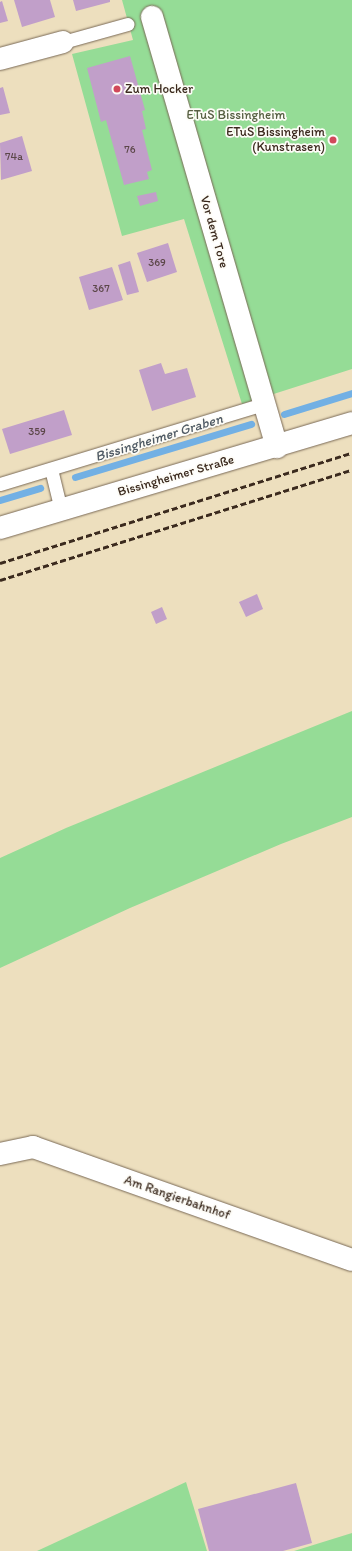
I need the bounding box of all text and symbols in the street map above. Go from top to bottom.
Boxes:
place label: Zum Hocker [125,81,193,97]
marker: Zum Hocker [112,84,122,94]
park label: ETuS Bissingheim [187,107,285,123]
place label: ETuS Bissingheim (Kunstrasen) [226,125,325,156]
marker: ETuS Bissingheim (Kunstrasen) [328,135,338,145]
house number: 76 [124,143,136,157]
house number: 74a [5,150,23,164]
street label: Vor dem Tore [197,195,231,269]
house number: 369 [148,256,166,270]
house number: 367 [92,282,110,296]
water label: Bissingheimer Graben [93,411,225,465]
house number: 359 [28,425,46,439]
street label: Bissingheimer Straße [116,452,236,500]
street label: Am Rangierbahnhof [122,1172,232,1224]

